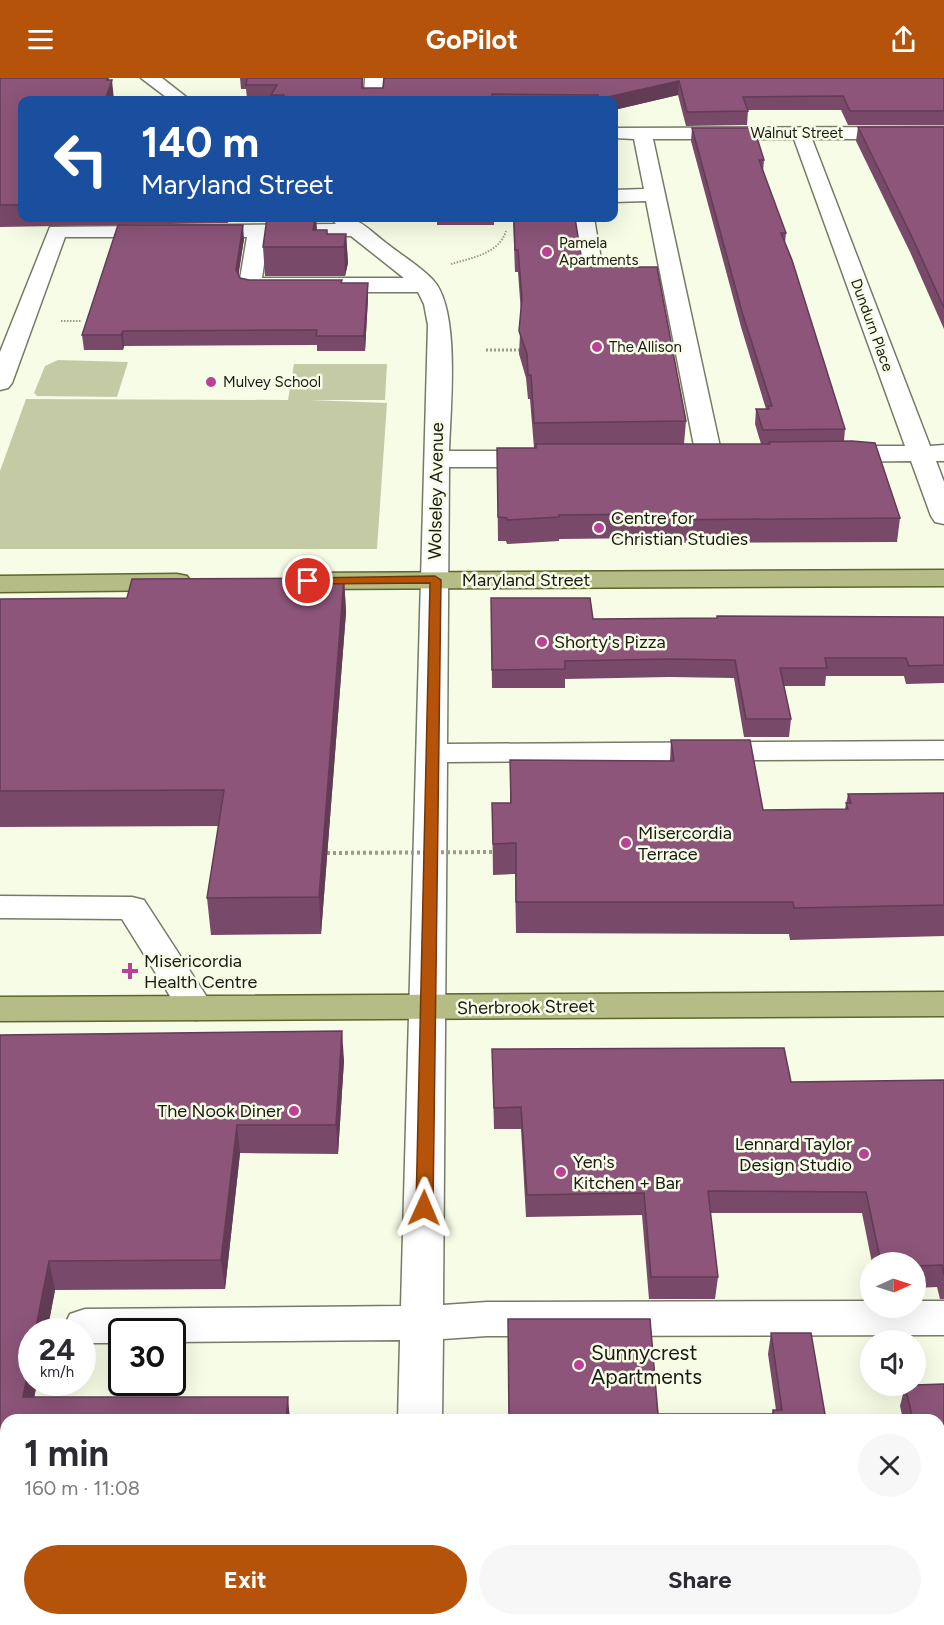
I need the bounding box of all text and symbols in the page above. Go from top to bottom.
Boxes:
icon: menu [24,23,57,56]
text: GoPilot [426,23,518,56]
icon: share [887,23,920,56]
text: 140 m [141,117,259,168]
icon: left [42,120,120,198]
street label: Walnut Street [751,124,844,142]
text: Maryland Street [141,168,334,201]
place label: Pamela Apartments [559,234,638,269]
marker: Pamela Apartments [540,245,554,259]
street label: Dundurn Place [847,276,897,374]
place label: The Allison [609,338,682,356]
marker: The Allison [590,340,604,354]
place label: Mulvey School [223,373,321,391]
marker: Mulvey School [204,375,218,389]
street label: Wolseley Avenue [424,422,448,560]
place label: Centre for Christian Studies [611,507,748,550]
marker: Centre for Christian Studies [592,521,606,535]
pin [282,555,333,606]
icon: arrive [291,564,324,597]
street label: Maryland Street [462,569,590,591]
place label: Shorty's Pizza [554,631,666,653]
marker: Shorty's Pizza [535,635,549,649]
place label: Misercordia Terrace [638,822,732,865]
marker: Misercordia Terrace [619,836,633,850]
place label: Misericordia Health Centre [144,950,258,993]
marker: Misericordia Health Centre [121,962,139,980]
street label: Sherbrook Street [457,995,595,1019]
place label: The Nook Diner [157,1100,282,1122]
marker: The Nook Diner [287,1104,301,1118]
place label: Lennard Taylor Design Studio [735,1133,852,1176]
marker: Lennard Taylor Design Studio [857,1147,871,1161]
place label: Yen's Kitchen + Bar [573,1151,681,1194]
marker: Yen's Kitchen + Bar [554,1165,568,1179]
position arrow [392,1176,456,1240]
north arrow [860,1252,926,1318]
map controls [860,1252,926,1396]
speed limit sign: 30 [108,1318,186,1396]
button: sound [860,1330,926,1396]
text: 24 [39,1331,75,1368]
place label: Sunnycrest Apartments [591,1340,702,1389]
marker: Sunnycrest Apartments [572,1358,586,1372]
text: km/h [40,1363,74,1381]
text: 1 min [24,1432,109,1475]
button: close [858,1434,921,1497]
text: 160 m · 11:08 [24,1476,140,1500]
button: Exit [24,1545,467,1614]
button: Share [479,1545,921,1614]

